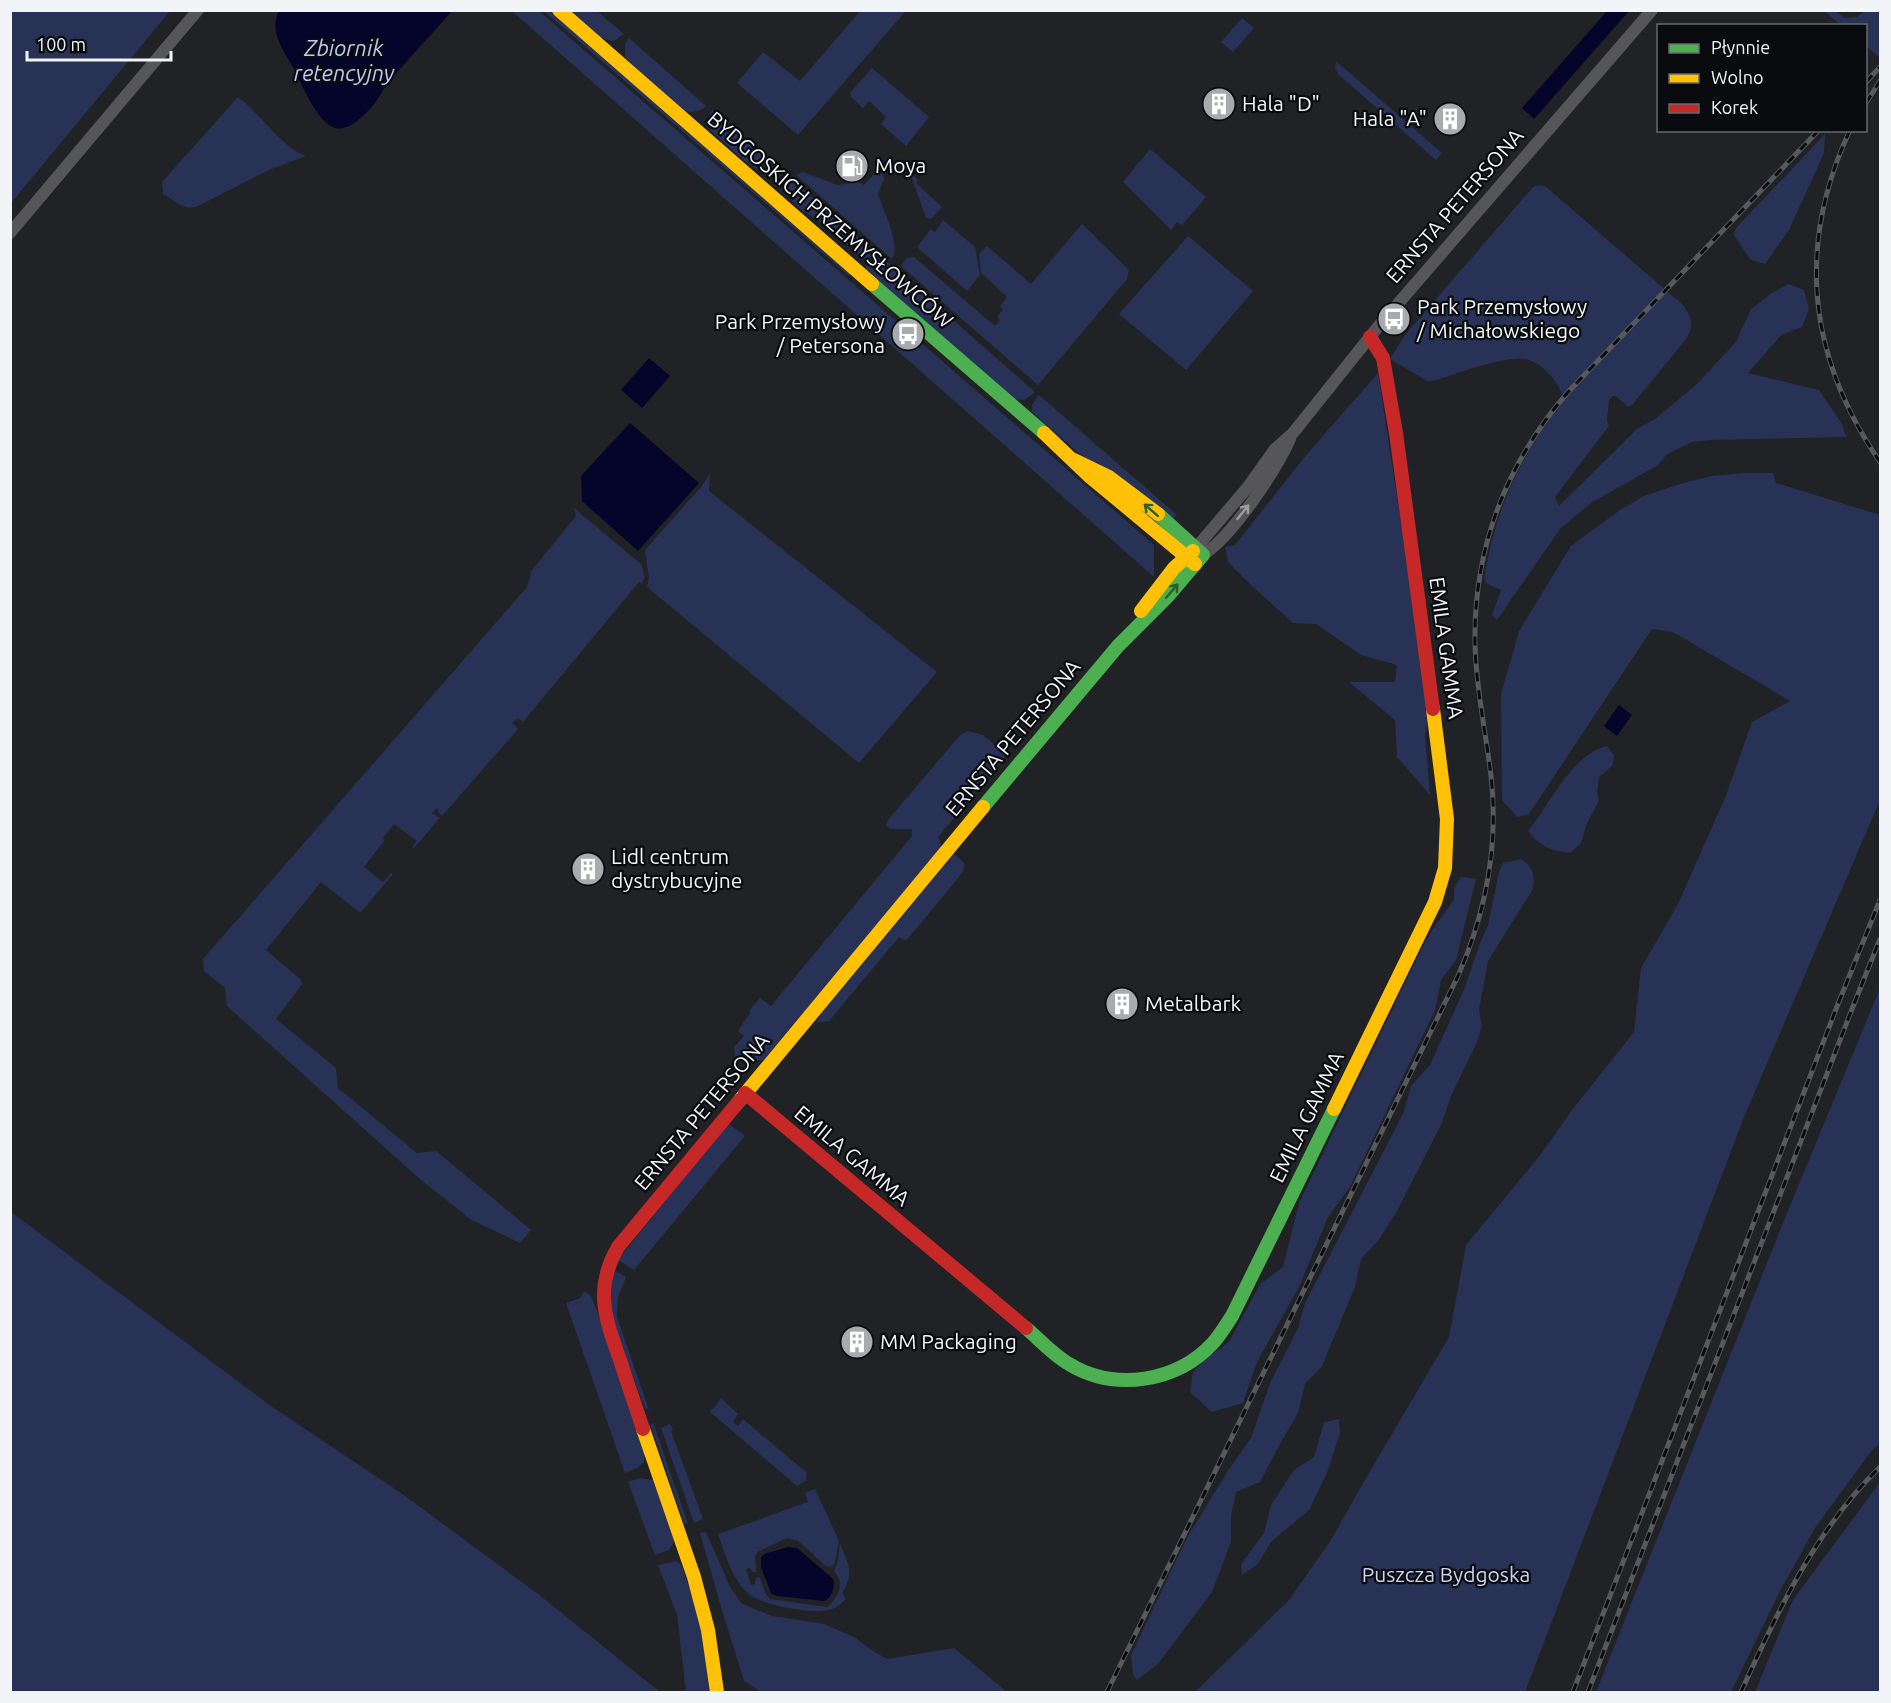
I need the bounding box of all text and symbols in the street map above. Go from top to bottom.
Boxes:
scale bar [27,24,171,62]
legend [1657,24,1867,132]
text: 100 m [36,34,86,54]
water label: Zbiornik retencyjny [294,35,395,85]
text: Płynnie [1711,37,1770,57]
text: Wolno [1711,67,1763,87]
building icon: Hala "D" [1201,86,1237,122]
place label: Hala "D" [1242,91,1320,115]
text: Korek [1711,97,1758,117]
building icon: Hala "A" [1432,101,1468,137]
street label: BYDGOSKICH PRZEMYSŁOWCÓW [703,106,958,332]
place label: Hala "A" [1353,106,1427,130]
street label: ERNSTA PETERSONA [1381,123,1528,287]
fuel station icon: Moya [834,148,870,184]
place label: Moya [875,153,926,177]
place label: Park Przemysłowy / Michałowskiego [1416,294,1587,342]
bus stop icon: Park Przemysłowy / Michałowskiego [1376,301,1412,337]
place label: Park Przemysłowy / Petersona [715,309,885,357]
bus stop icon: Park Przemysłowy / Petersona [890,316,926,352]
one-way arrow [1144,503,1159,517]
one-way arrow [1236,505,1250,520]
street label: EMILA GAMMA [1425,575,1469,721]
one-way arrow [1165,584,1179,599]
street label: ERNSTA PETERSONA [940,654,1085,820]
place label: Lidl centrum dystrybucyjne [611,844,742,892]
building icon: Lidl centrum dystrybucyjne [570,851,606,887]
building icon: Metalbark [1104,986,1140,1022]
place label: Metalbark [1145,991,1241,1015]
street label: ERNSTA PETERSONA [629,1028,774,1194]
street label: EMILA GAMMA [1264,1047,1348,1186]
street label: EMILA GAMMA [790,1100,915,1211]
building icon: MM Packaging [839,1324,875,1360]
place label: MM Packaging [880,1329,1017,1353]
park label: Puszcza Bydgoska [1362,1562,1530,1586]

